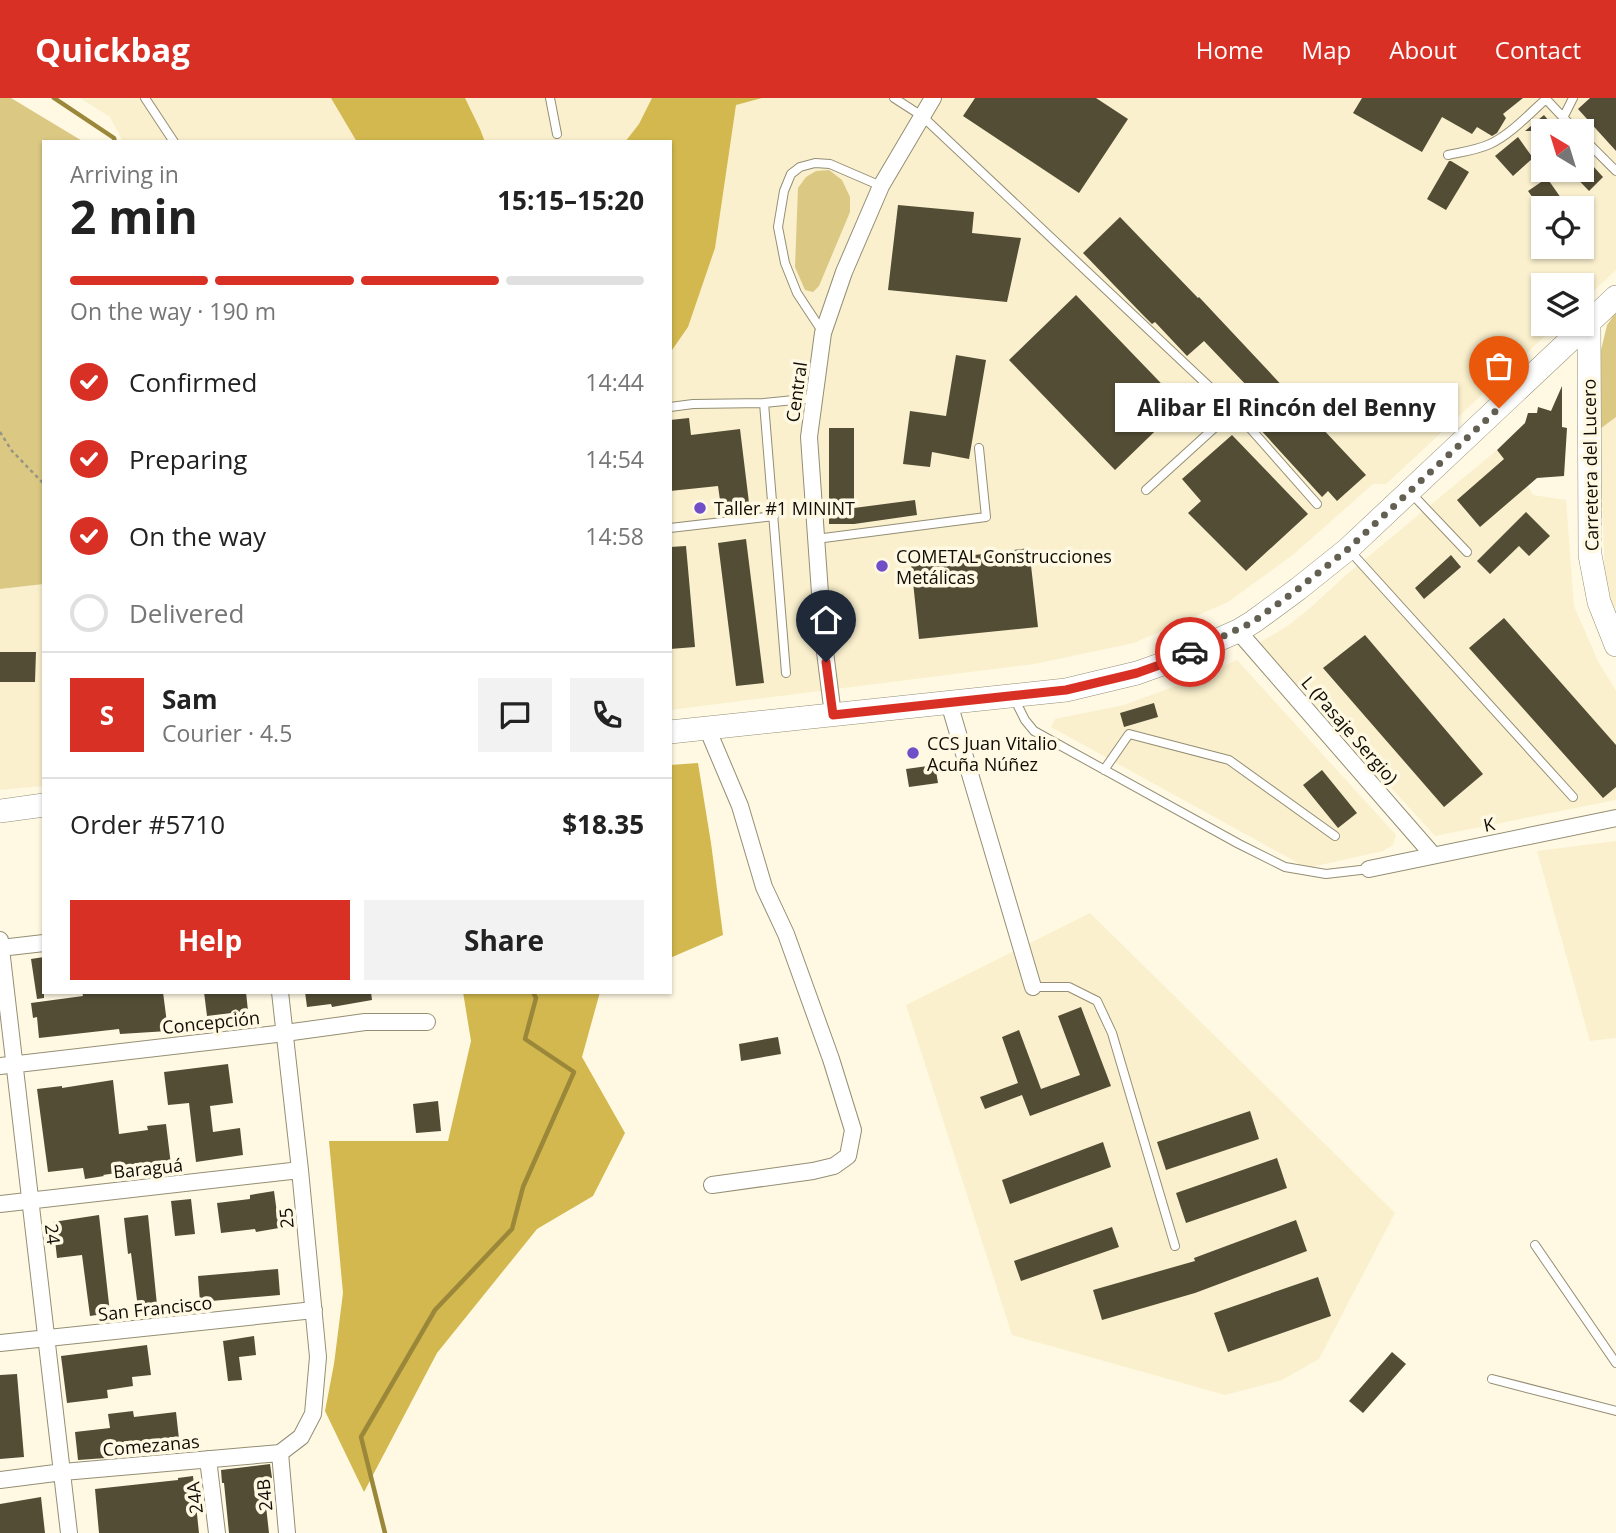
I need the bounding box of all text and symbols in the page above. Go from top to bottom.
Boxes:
text: Quickbag [35,27,190,72]
text: Home [1196,33,1264,66]
text: Map [1302,33,1351,66]
text: About [1389,33,1457,66]
text: Contact [1495,33,1581,66]
north arrow [1531,119,1594,182]
map controls [1531,119,1594,336]
text: Arriving in [70,158,179,190]
text: 15:15–15:20 [497,182,644,218]
text: 2 min [70,185,198,247]
button: locate [1531,196,1594,259]
button: layers [1531,273,1594,336]
text: On the way · 190 m [70,295,276,327]
pin [1469,336,1529,408]
icon: bag [1480,347,1518,385]
street label: Central [780,360,812,424]
icon: check [70,363,108,401]
text: Confirmed [129,364,257,400]
text: 14:44 [585,366,644,398]
street label: Carretera del Lucero [1576,379,1604,551]
callout: Alibar El Rincón del Benny [1114,384,1457,432]
text: Alibar El Rincón del Benny [1137,391,1436,423]
icon: check [70,440,108,478]
text: Preparing [129,441,247,477]
text: 14:54 [585,443,644,475]
place label: Taller #1 MININT [714,496,855,520]
marker: Taller #1 MININT [692,500,708,516]
icon: check [70,517,108,555]
text: On the way [129,518,266,554]
text: 14:58 [585,520,644,552]
place label: COMETAL Construcciones Metálicas [896,544,1112,589]
marker: COMETAL Construcciones Metálicas [874,558,890,574]
pin [796,590,856,662]
text: Delivered [129,595,244,631]
icon: home [807,601,845,639]
courier [1155,617,1225,687]
icon: car [1171,633,1209,671]
street label: L (Pasaje Sergio) [1296,671,1404,789]
button: chat [478,678,552,752]
button: phone [570,678,644,752]
text: Sam [162,681,218,717]
text: S [100,697,114,733]
text: Courier · 4.5 [162,717,292,749]
place label: CCS Juan Vitalio Acuña Núñez [927,731,1057,776]
marker: CCS Juan Vitalio Acuña Núñez [905,745,921,761]
text: Order #5710 [70,806,225,842]
text: $18.35 [562,806,644,842]
street label: K [1481,811,1498,837]
button: Help [70,900,350,980]
button: Share [364,900,644,980]
street label: Concepción [161,1005,261,1039]
street label: Baraguá [112,1152,184,1184]
street label: 25 [273,1207,299,1229]
street label: 24 [40,1222,66,1246]
street label: San Francisco [97,1290,213,1326]
street label: Comezanas [102,1429,200,1461]
street label: 24B [251,1478,277,1512]
street label: 24A [180,1480,208,1515]

